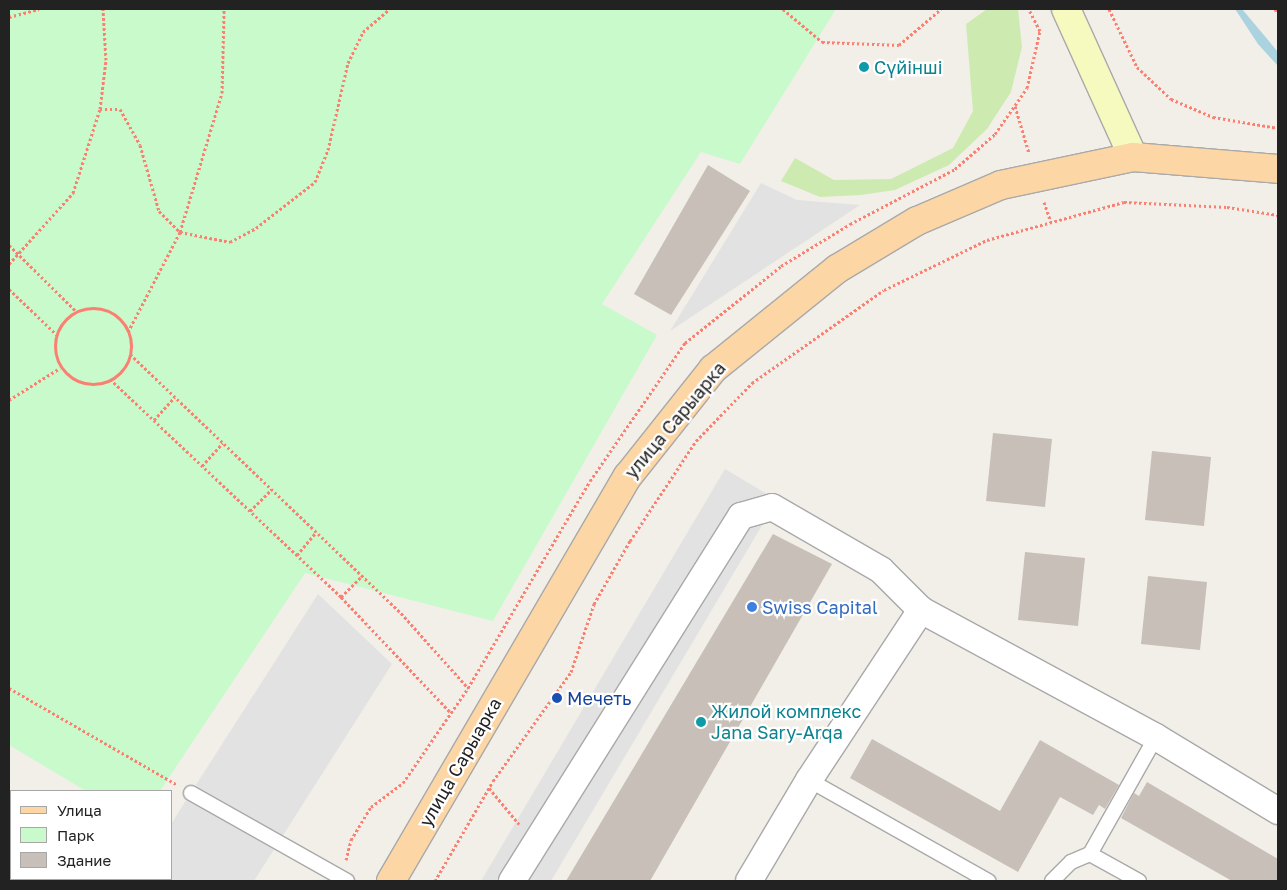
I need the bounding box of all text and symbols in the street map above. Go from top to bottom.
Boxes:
place label: Сүйінші [874,56,943,78]
marker: Сүйінші [858,61,870,73]
street label: улица Сарыарка [620,357,730,483]
place label: Swiss Capital [762,596,878,618]
marker: Swiss Capital [746,601,758,613]
place label: Мечеть [567,687,631,709]
marker: Мечеть [551,692,563,704]
street label: улица Сарыарка [414,694,506,830]
place label: Жилой комплекс Jana Sary-Arqa [711,701,861,744]
marker: Жилой комплекс Jana Sary-Arqa [695,716,707,728]
legend [10,790,172,880]
text: Улица [57,801,102,819]
text: Парк [57,826,95,844]
text: Здание [57,851,111,869]

